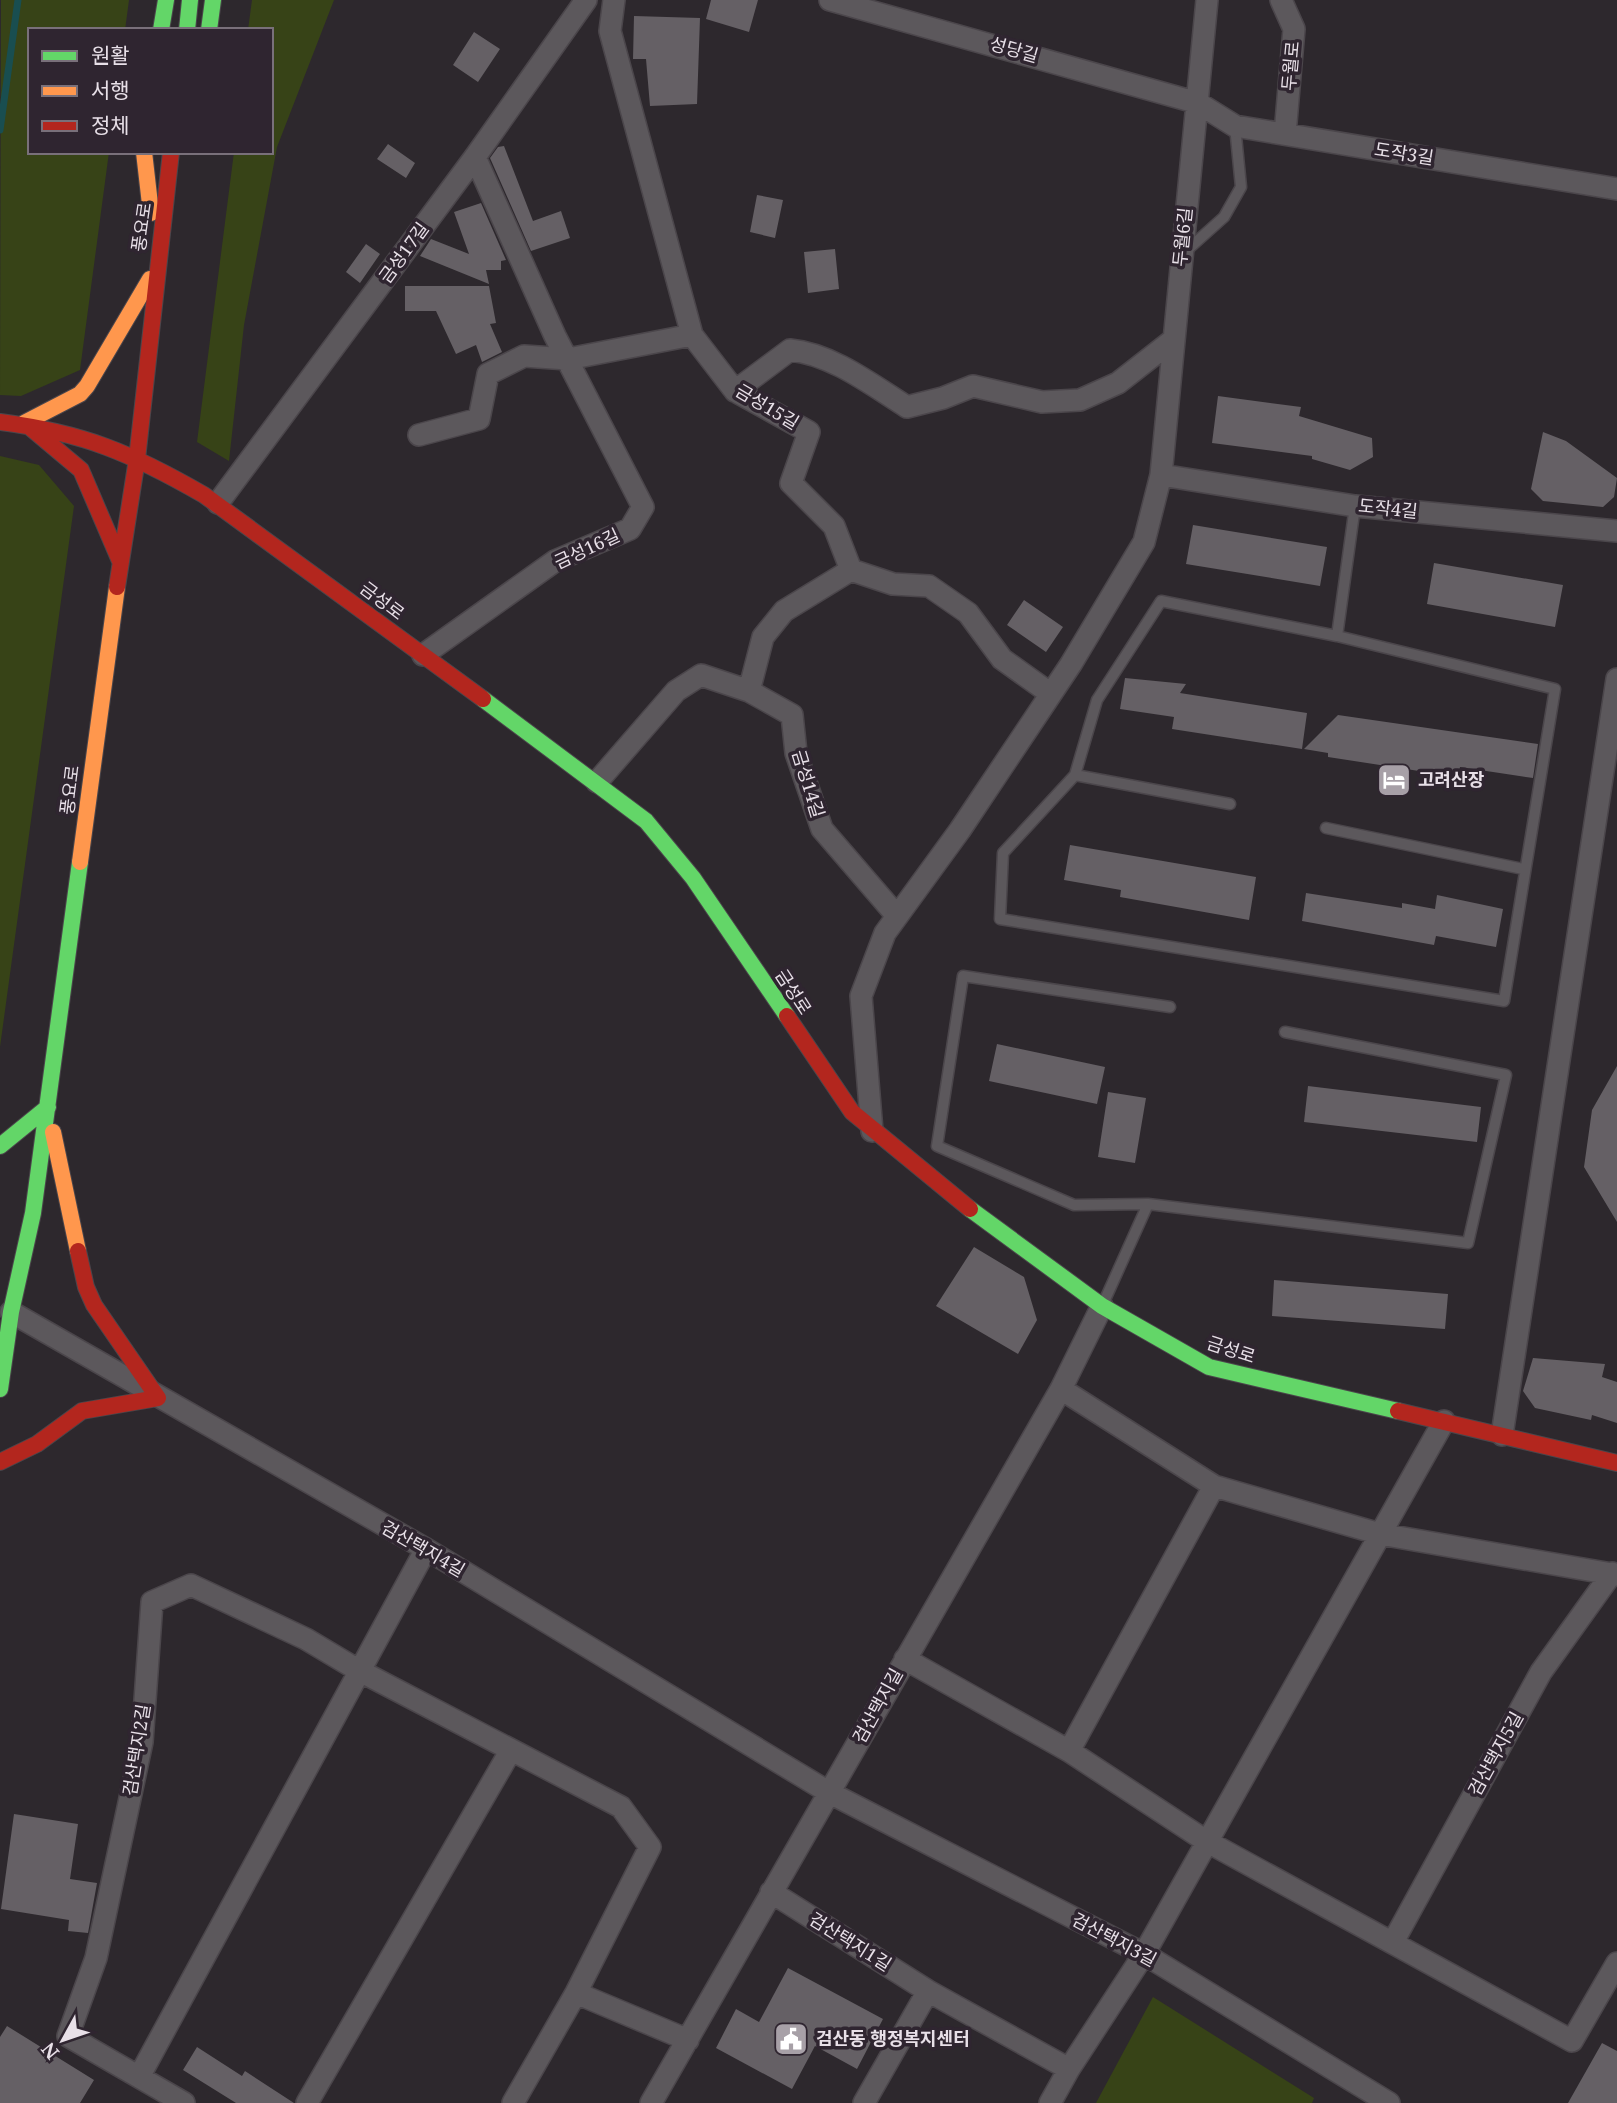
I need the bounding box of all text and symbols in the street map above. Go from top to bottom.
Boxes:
legend [28,28,273,154]
street label: 성당길 [987,31,1041,67]
street label: 두월로 [1276,40,1304,92]
text: 원활 [91,41,130,69]
text: 서행 [91,76,130,104]
text: 정체 [91,111,130,139]
street label: 도작3길 [1373,136,1436,170]
street label: 풍요로 [126,201,156,253]
street label: 두월6길 [1167,206,1197,268]
street label: 금성17길 [373,217,433,288]
street label: 금성15길 [731,378,804,434]
street label: 도작4길 [1357,493,1419,523]
street label: 금성16길 [550,522,623,574]
street label: 금성로 [356,576,410,625]
street label: 금성14길 [787,747,831,821]
hotel icon: 고려산장 [1375,761,1413,799]
street label: 풍요로 [54,764,84,816]
place label: 고려산장 [1418,767,1485,791]
street label: 금성로 [770,964,817,1019]
street label: 금성로 [1204,1330,1259,1368]
street label: 검산택지4길 [377,1515,470,1582]
street label: 검산택지길 [847,1663,908,1748]
street label: 검산택지2길 [117,1702,155,1798]
street label: 검산택지5길 [1462,1707,1528,1800]
street label: 검산택지1길 [805,1906,896,1976]
street label: 검산택지3길 [1068,1907,1161,1972]
north arrow [28,2005,98,2075]
public building icon: 검산동 행정복지센터 [772,2020,810,2058]
place label: 검산동 행정복지센터 [816,2026,970,2050]
text: N [35,2037,65,2065]

